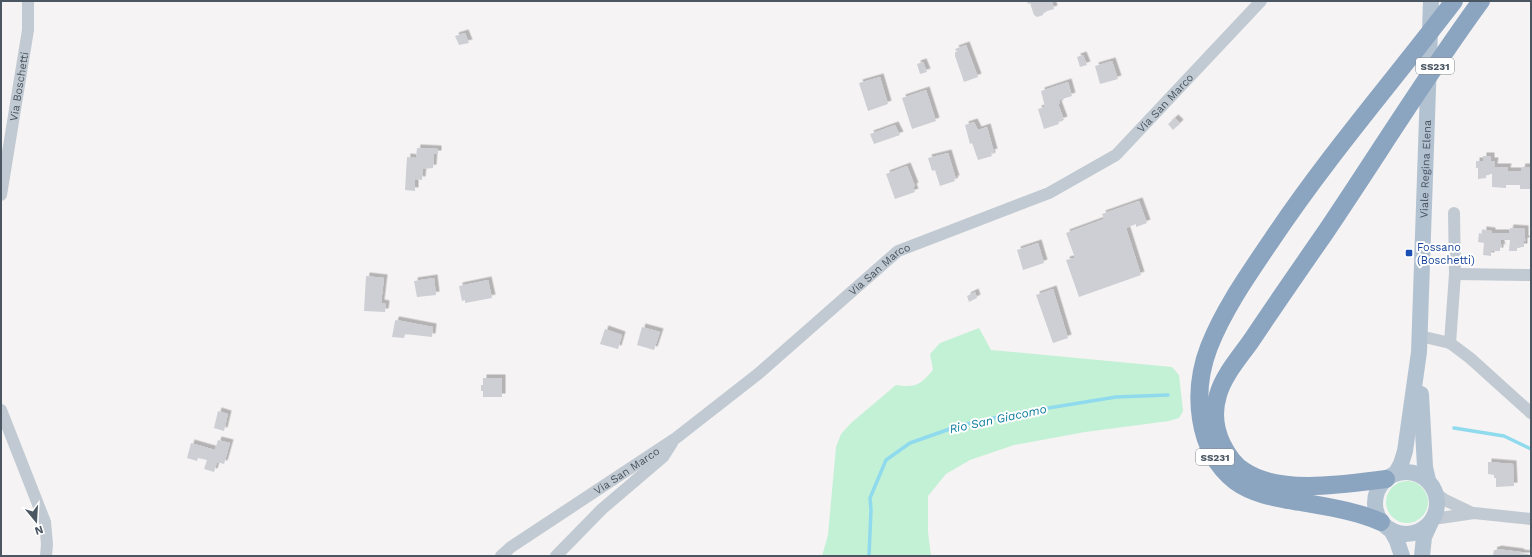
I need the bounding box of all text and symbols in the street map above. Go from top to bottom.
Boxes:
street label: Via Boschetti [7,51,31,122]
road number: SS231 [1416,58,1454,74]
street label: Via San Marco [1135,71,1196,135]
street label: Viale Regina Elena [1418,120,1434,218]
street label: Via San Marco [846,241,912,298]
place label: Fossano (Boschetti) [1417,241,1475,267]
marker: Fossano (Boschetti) [1404,248,1414,258]
water label: Rio San Giacomo [948,402,1048,436]
street label: Via San Marco [591,445,662,497]
road number: SS231 [1196,449,1234,465]
north arrow [16,501,56,541]
text: N [33,523,45,537]

